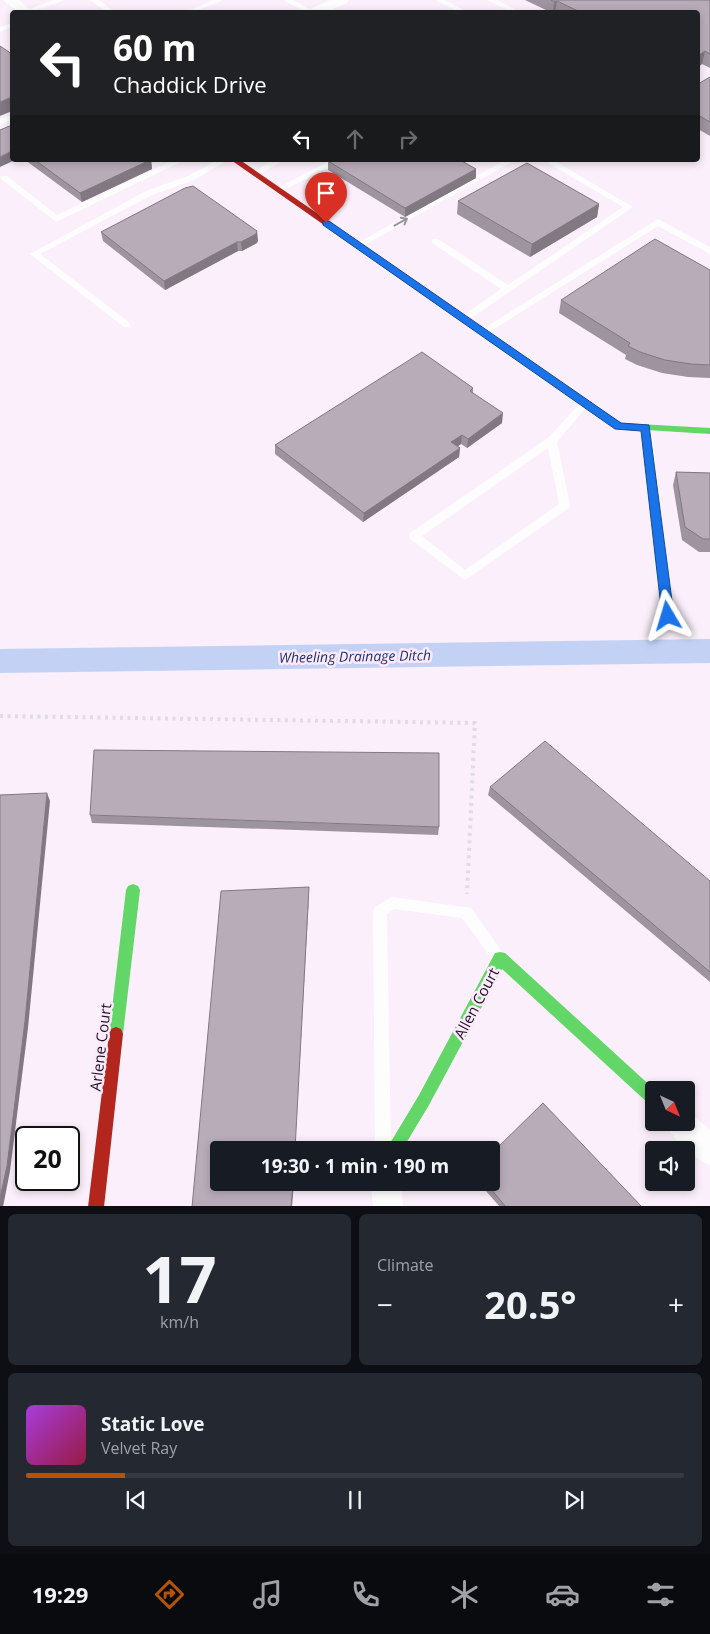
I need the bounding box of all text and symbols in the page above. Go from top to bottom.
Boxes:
text: 60 m [113,24,196,71]
icon: left [30,30,95,95]
text: Chaddick Drive [113,69,267,99]
icon: left [288,125,316,153]
icon: ahead [341,125,369,153]
icon: right [394,125,422,153]
pin [305,172,347,223]
icon: arrive [312,179,340,207]
one-way arrow [393,216,407,226]
position arrow [641,589,693,641]
water label: Wheeling Drainage Ditch [279,645,431,667]
street label: Allen Court [449,964,503,1042]
street label: Arlene Court [85,1002,115,1092]
north arrow [645,1081,695,1131]
map controls [645,1081,695,1191]
speed limit sign: 20 [15,1126,80,1191]
button: sound [645,1141,695,1191]
text: 19:30 · 1 min · 190 m [261,1153,449,1179]
text: 17 [142,1234,217,1322]
text: Climate [377,1254,434,1276]
text: 20.5° [484,1278,577,1330]
text: − [377,1285,393,1323]
text: + [668,1285,684,1323]
text: km/h [160,1311,199,1333]
text: Static Love [101,1411,204,1437]
text: Velvet Ray [101,1437,177,1459]
icon: previous [122,1486,150,1514]
icon: pause [341,1486,369,1514]
icon: next [560,1486,588,1514]
icon: directions [152,1577,187,1612]
icon: music [250,1577,285,1612]
icon: phone [348,1577,383,1612]
icon: climate [447,1577,482,1612]
icon: car [545,1577,580,1612]
icon: filters [643,1577,678,1612]
text: 19:29 [32,1579,88,1609]

